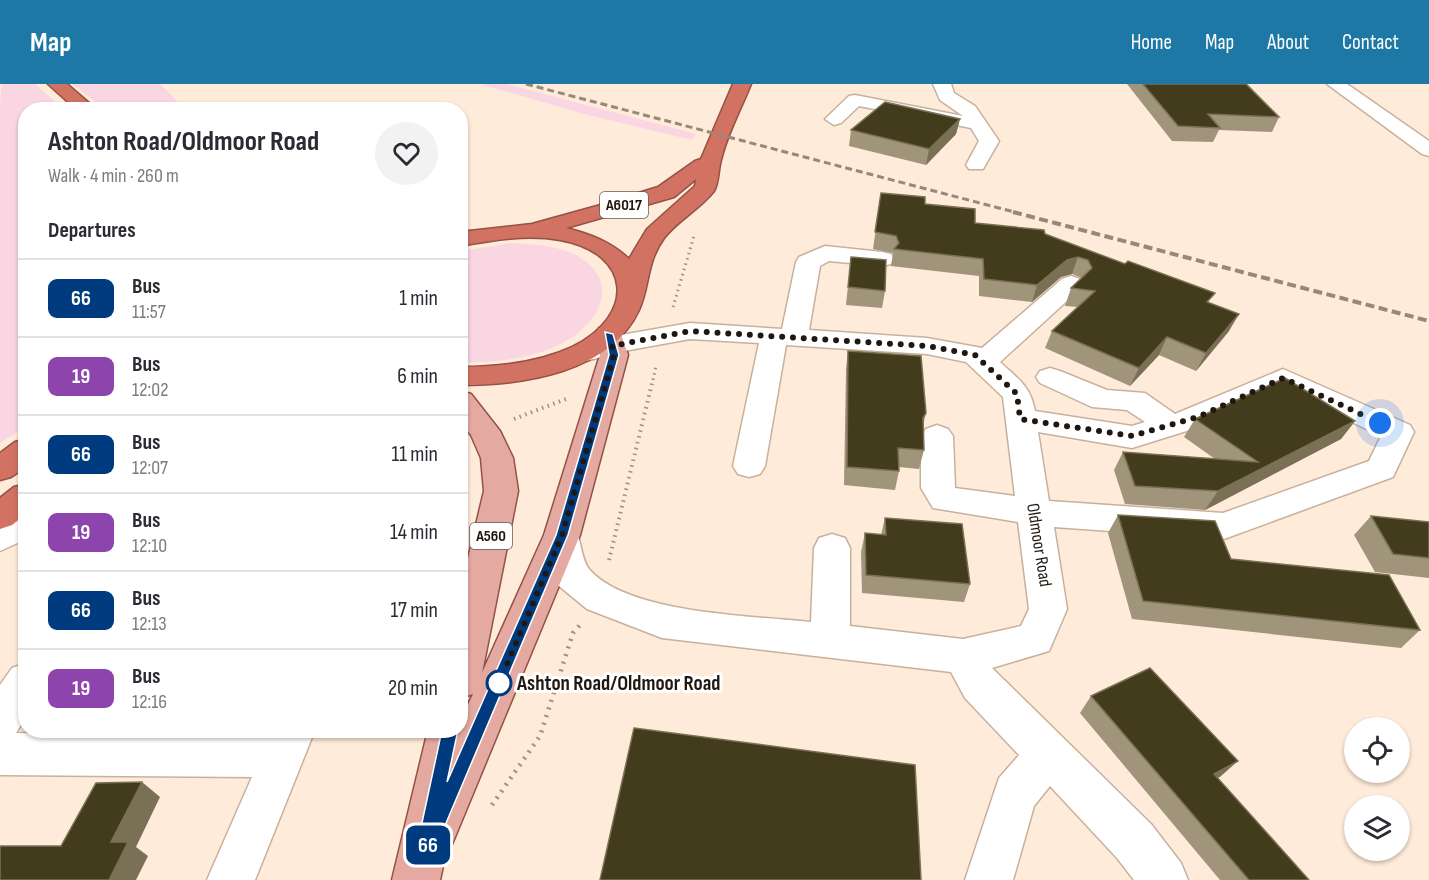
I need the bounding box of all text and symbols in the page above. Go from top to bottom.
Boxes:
text: Map [30,26,71,59]
text: Home [1131,30,1172,55]
text: Map [1205,30,1234,55]
text: About [1267,30,1309,55]
text: Contact [1342,30,1399,55]
button: heart [375,122,438,185]
text: Ashton Road/Oldmoor Road [48,125,319,158]
text: Walk · 4 min · 260 m [48,164,179,188]
road number: A6017 [600,192,648,218]
text: Departures [48,217,136,244]
text: Bus [132,273,161,300]
text: 1 min [399,285,438,312]
text: 66 [71,286,91,311]
text: 11:57 [132,300,166,324]
text: Bus [132,351,161,378]
text: 6 min [397,363,438,390]
text: 19 [72,364,90,389]
text: 12:02 [132,378,168,402]
your location [1365,408,1395,438]
text: Bus [132,429,161,456]
text: 11 min [391,441,438,468]
text: 66 [71,442,91,467]
text: 12:07 [132,456,168,480]
street label: Oldmoor Road [1022,502,1056,588]
text: Bus [132,507,161,534]
text: 14 min [390,519,438,546]
text: 19 [72,520,90,545]
road number: A560 [470,523,512,549]
text: 12:10 [132,534,167,558]
text: Bus [132,585,161,612]
text: 17 min [390,597,438,624]
text: 66 [71,598,91,623]
text: 12:13 [132,612,167,636]
text: Bus [132,663,161,690]
marker: Ashton Road/Oldmoor Road [486,670,512,696]
place label: Ashton Road/Oldmoor Road [516,671,720,696]
text: 20 min [388,675,438,702]
text: 19 [72,676,90,701]
text: 12:16 [132,690,167,714]
map controls [1344,717,1410,861]
button: locate [1344,717,1410,783]
button: layers [1344,795,1410,861]
line badge: 66 [401,826,455,864]
text: 66 [418,833,438,858]

